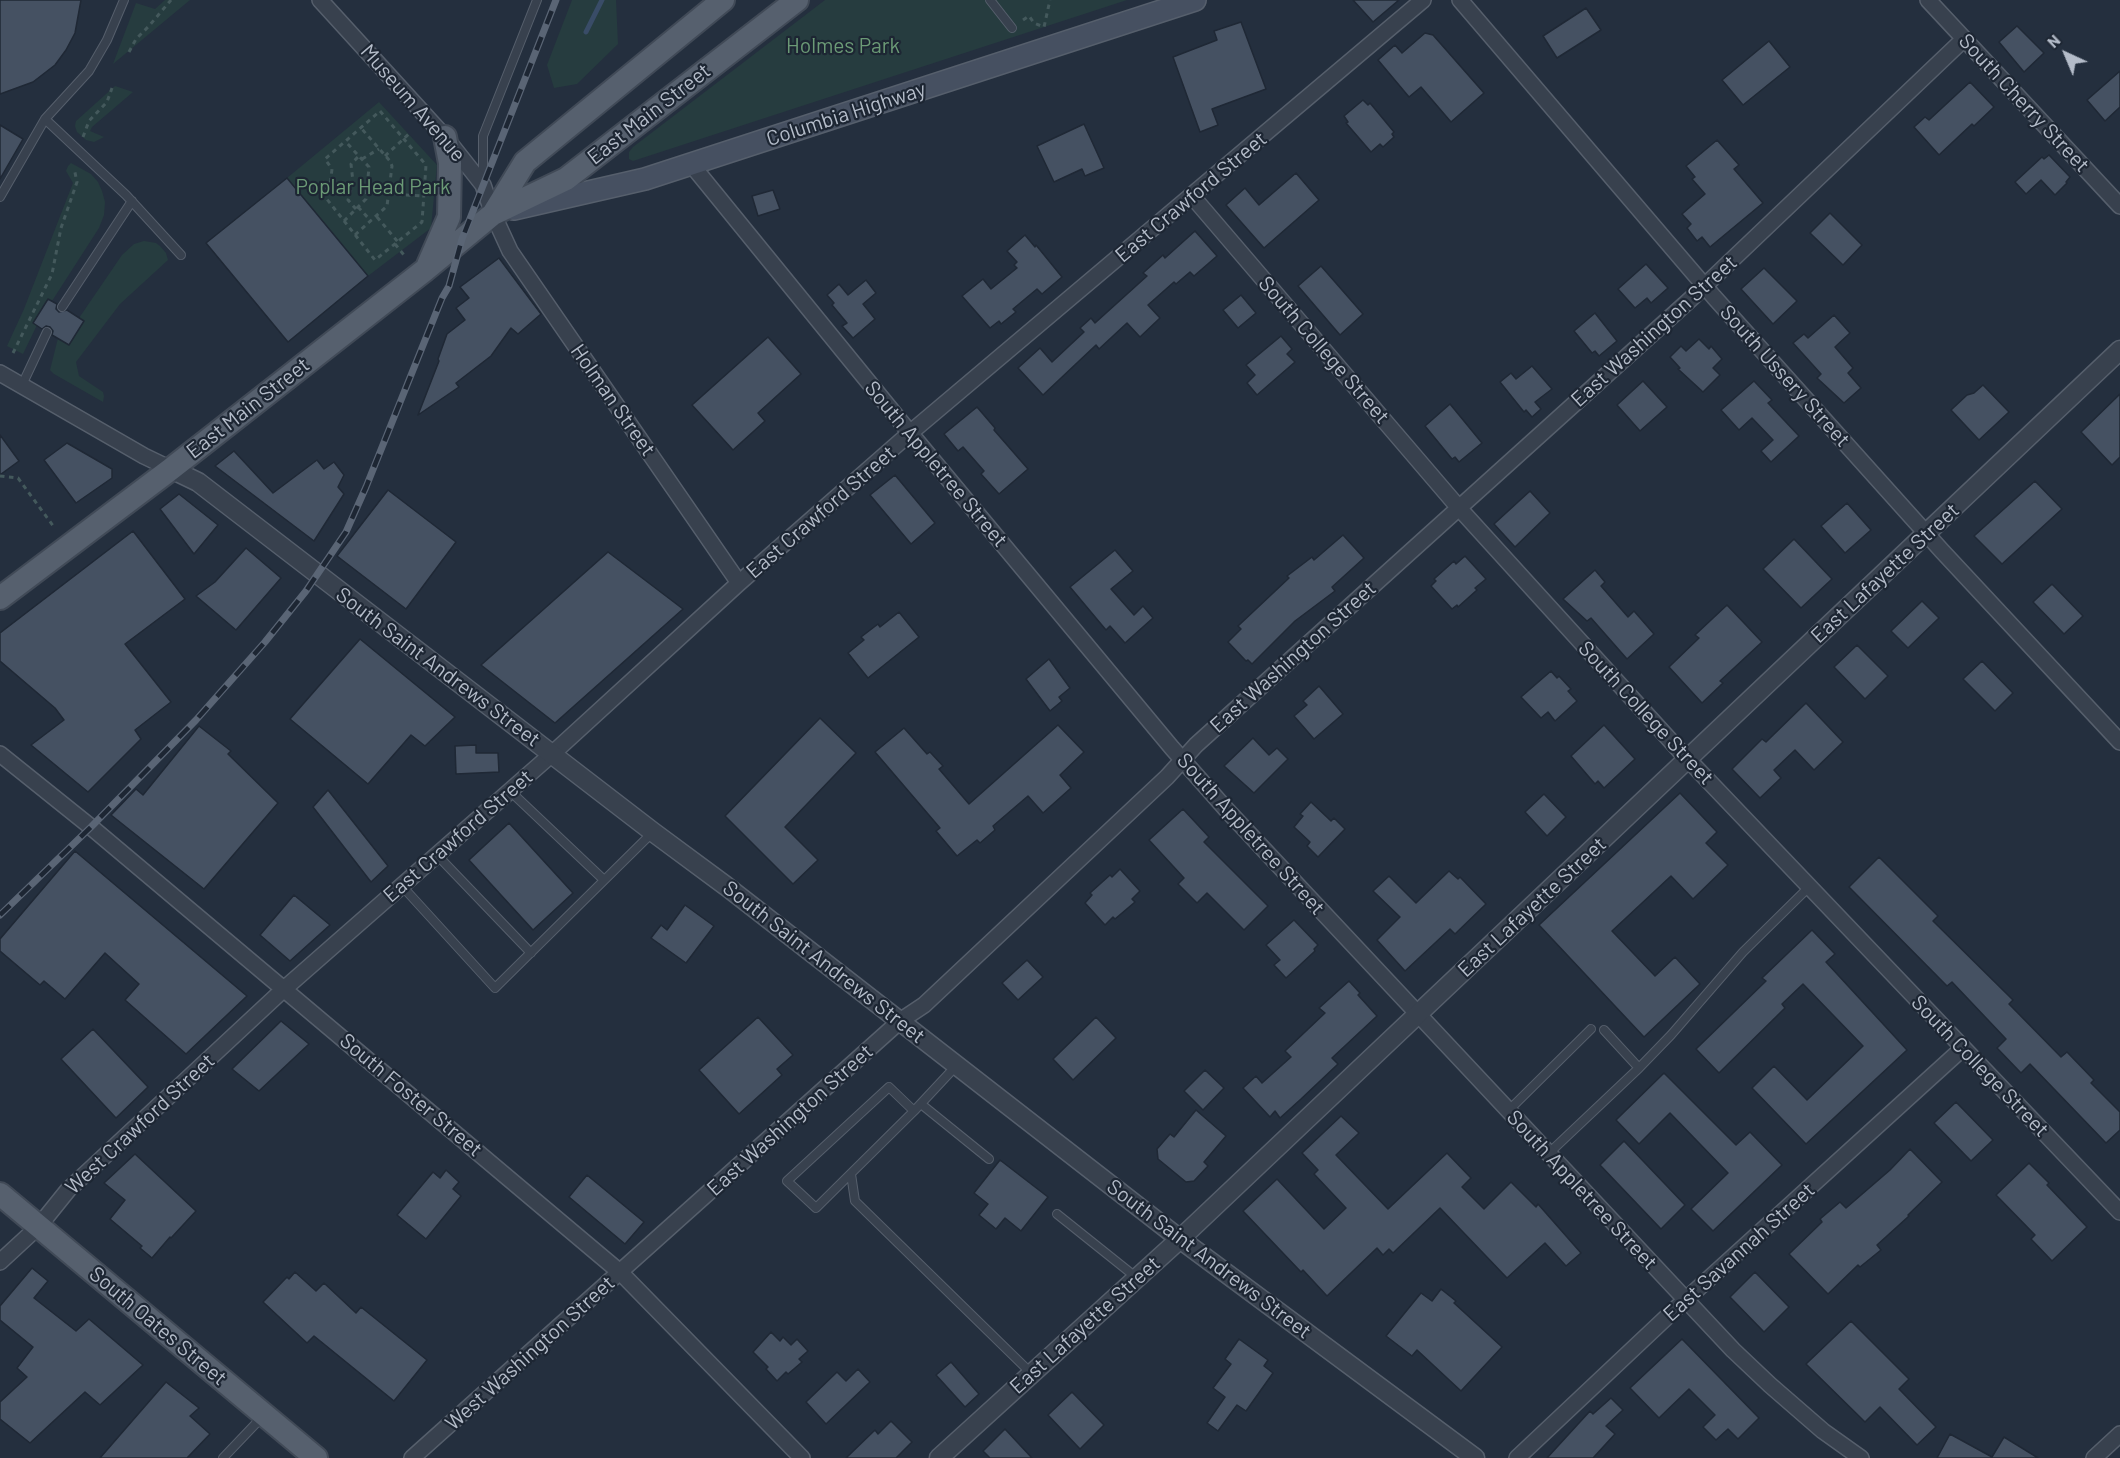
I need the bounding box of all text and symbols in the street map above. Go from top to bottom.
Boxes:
north arrow [2036,24,2096,84]
street label: South Cherry Street [1953,28,2095,178]
text: N [2043,30,2064,51]
park label: Holmes Park [786,33,900,59]
street label: Museum Avenue [355,39,471,167]
street label: East Main Street [582,58,716,170]
street label: Columbia Highway [763,76,929,152]
street label: East Crawford Street [1110,126,1272,268]
park label: Poplar Head Park [296,174,450,200]
street label: East Washington Street [1566,250,1742,412]
street label: South College Street [1253,271,1395,429]
street label: South Ussery Street [1715,300,1855,452]
street label: Holman Street [565,339,661,461]
street label: East Main Street [181,352,315,464]
street label: South Appletree Street [859,376,1013,552]
street label: East Crawford Street [741,440,901,584]
street label: East Lafayette Street [1806,498,1964,648]
street label: East Washington Street [1205,576,1381,738]
street label: South Saint Andrews Street [331,582,545,752]
street label: South College Street [1573,636,1719,790]
street label: South Appletree Street [1172,748,1330,920]
street label: East Crawford Street [378,764,538,908]
street label: East Lafayette Street [1453,832,1611,982]
street label: South Saint Andrews Street [718,875,930,1049]
street label: South College Street [1906,990,2054,1142]
street label: South Foster Street [335,1028,487,1162]
street label: East Washington Street [702,1039,878,1201]
street label: West Crawford Street [60,1048,220,1200]
street label: South Appletree Street [1502,1105,1662,1275]
street label: South Saint Andrews Street [1102,1174,1316,1344]
street label: East Savannah Street [1658,1177,1820,1327]
street label: East Lafayette Street [1005,1251,1165,1399]
street label: South Oates Street [84,1261,232,1391]
street label: West Washington Street [440,1270,620,1436]

